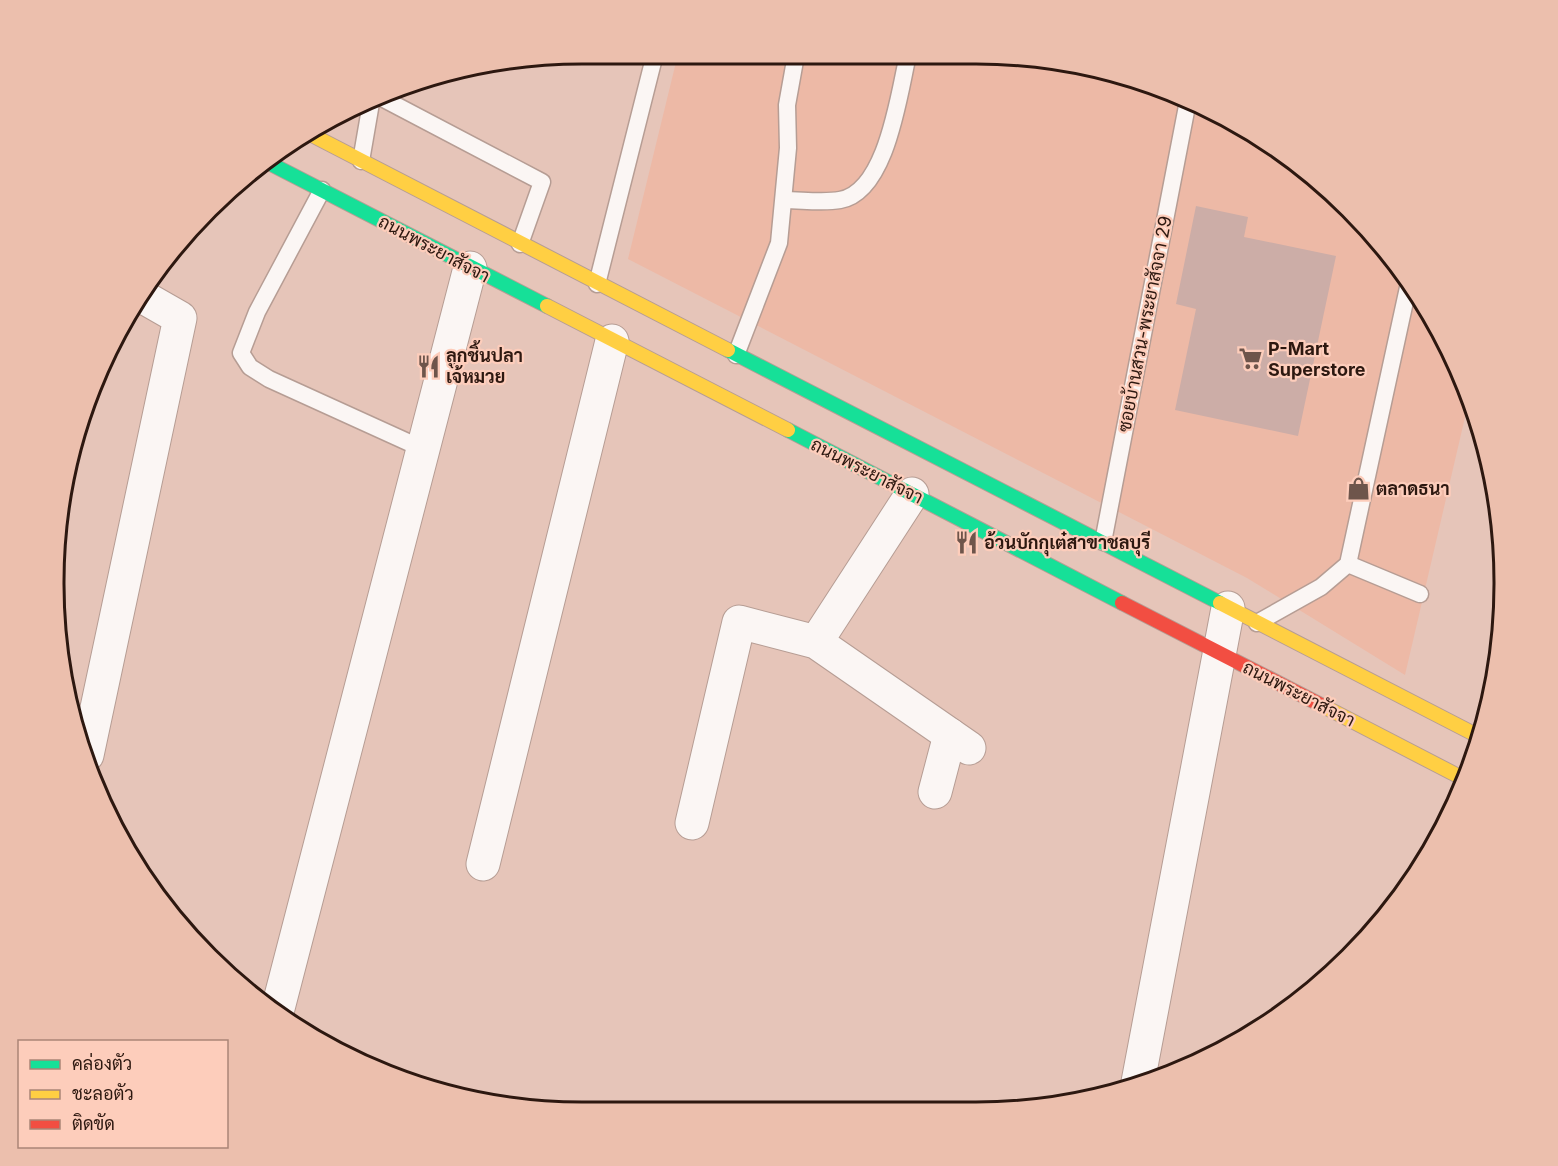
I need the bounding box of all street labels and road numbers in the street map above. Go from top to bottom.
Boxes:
street label: ถนนพระยาสัจจา [375,210,493,287]
street label: ซอยบ้านสวน-พระยาสัจจา 29 [1112,214,1176,434]
street label: ถนนพระยาสัจจา [808,433,927,508]
street label: ถนนพระยาสัจจา [1240,656,1359,731]

